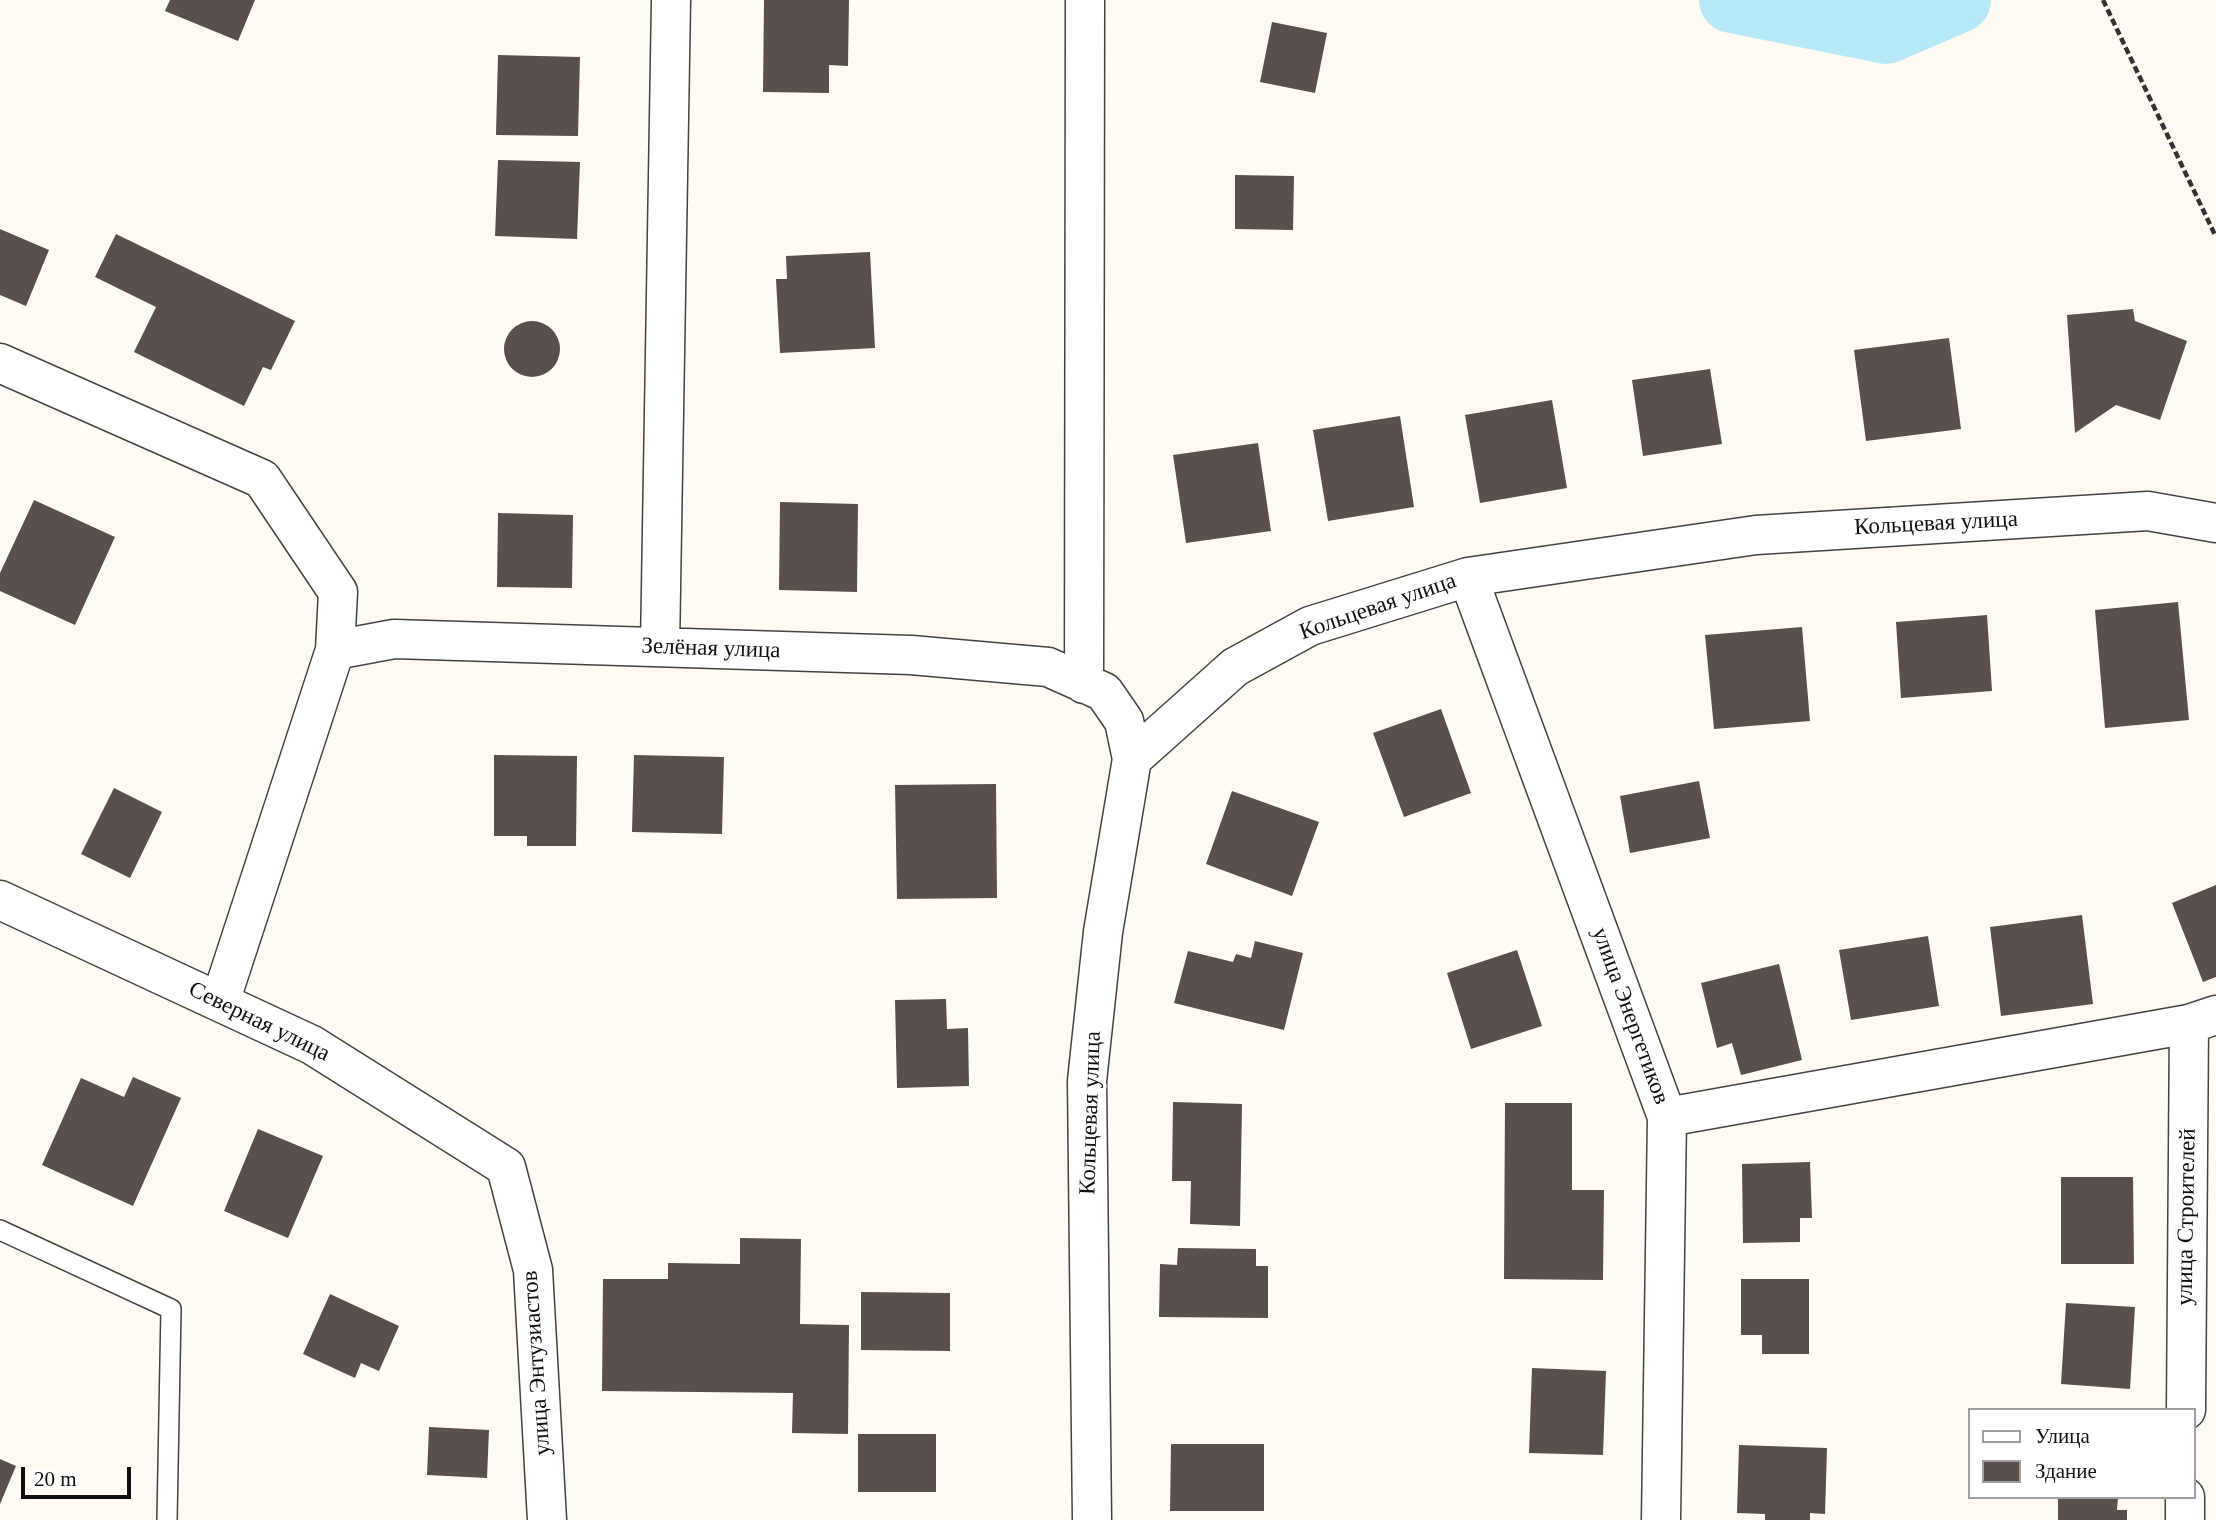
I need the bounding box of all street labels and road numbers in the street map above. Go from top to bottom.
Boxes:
street label: Кольцевая улица [1854,506,2018,542]
street label: Кольцевая улица [1296,567,1460,647]
street label: Зелёная улица [641,633,781,665]
street label: улица Энергетиков [1585,924,1675,1108]
street label: Северная улица [184,976,334,1068]
street label: Кольцевая улица [1074,1031,1108,1195]
street label: улица Строителей [2172,1128,2202,1306]
street label: улица Энтузиастов [517,1270,557,1456]

